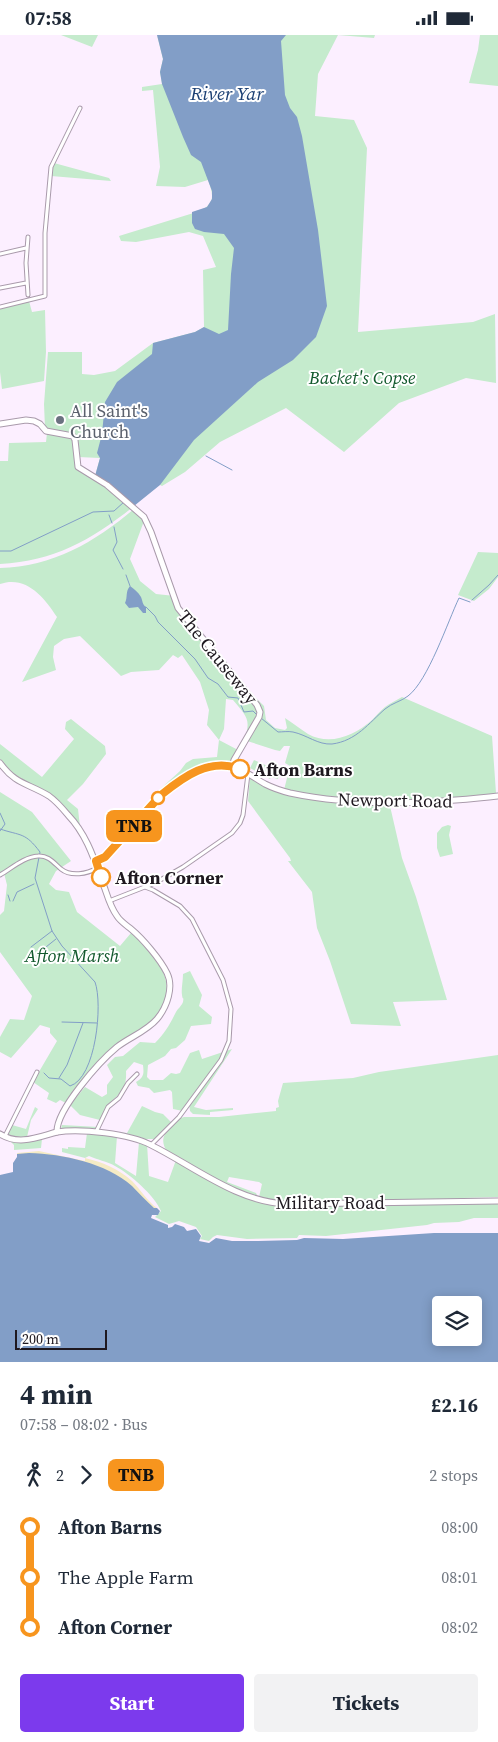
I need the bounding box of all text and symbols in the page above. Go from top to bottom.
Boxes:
text: 07:58 [25,5,72,31]
water label: River Yar [189,80,265,106]
park label: Backet's Copse [308,365,416,390]
place label: All Saint's Church [70,398,148,444]
marker: All Saint's Church [54,414,66,426]
street label: The Causeway [172,605,264,710]
place label: Afton Barns [254,757,352,782]
marker: Afton Barns [230,759,250,779]
street label: Newport Road [337,786,453,814]
unlabelled marker [151,791,165,805]
line badge: TNB [105,810,163,842]
text: TNB [116,813,152,838]
place label: Afton Corner [115,865,224,890]
marker: Afton Corner [91,867,111,887]
park label: Afton Marsh [24,943,119,968]
street label: Military Road [275,1190,385,1215]
map controls [432,1296,482,1346]
button: layers [432,1296,482,1346]
scale bar [15,1327,108,1350]
text: 200 m [22,1329,59,1349]
text: 4 min [20,1375,93,1413]
text: £2.16 [431,1392,478,1418]
text: 07:58 – 08:02 · Bus [20,1413,148,1435]
icon: walk [20,1461,48,1489]
icon: forward [72,1461,100,1489]
text: TNB [118,1462,154,1487]
text: 2 [56,1464,64,1486]
text: 2 stops [429,1464,478,1486]
text: Afton Barns [58,1514,162,1540]
text: 08:00 [441,1516,478,1538]
text: The Apple Farm [58,1564,194,1590]
text: 08:01 [441,1566,478,1588]
text: Afton Corner [58,1614,172,1640]
text: 08:02 [441,1616,478,1638]
button: Start [20,1674,244,1732]
button: Tickets [254,1674,478,1732]

